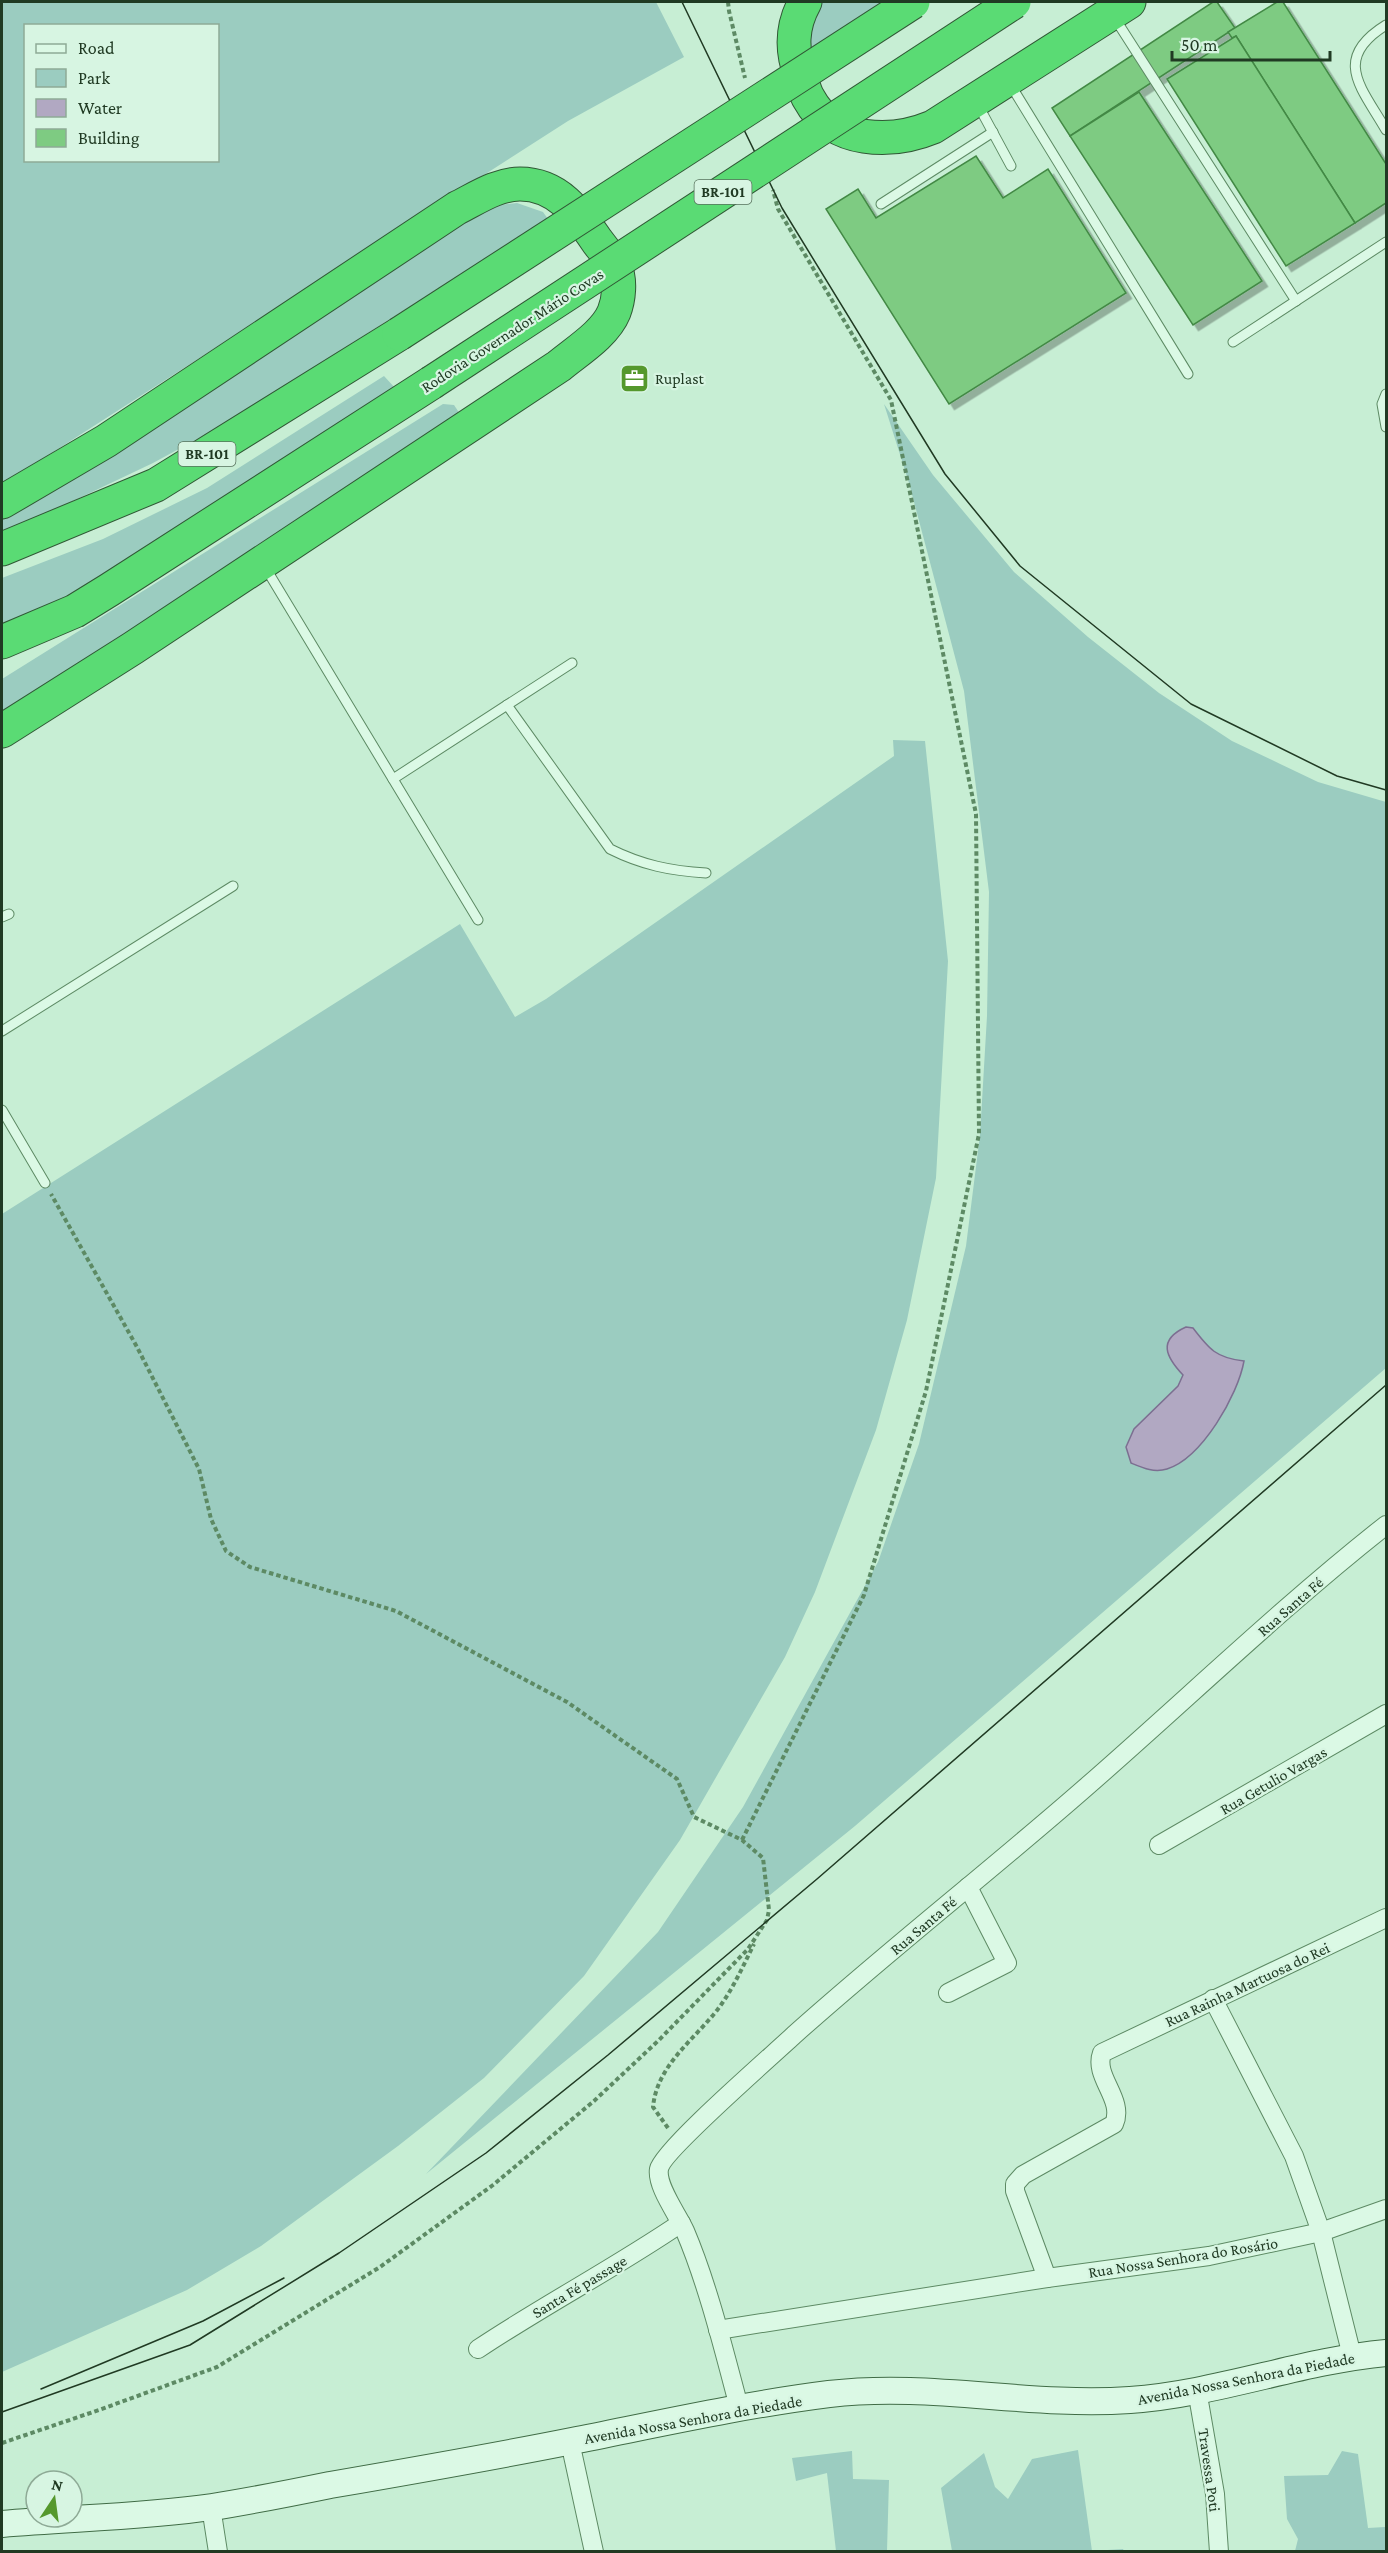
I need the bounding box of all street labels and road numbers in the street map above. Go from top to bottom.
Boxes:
road number: BR-101 [694,180,752,204]
street label: Rodovia Governador Mário Covas [418,265,607,396]
road number: BR-101 [178,442,236,466]
street label: Rua Santa Fé [1254,1573,1327,1639]
street label: Rua Getulio Vargas [1217,1743,1330,1819]
street label: Rua Santa Fé [887,1893,960,1958]
street label: Rua Rainha Martuosa do Rei [1162,1939,1332,2030]
street label: Rua Nossa Senhora do Rosário [1087,2234,1279,2281]
street label: Santa Fé passage [529,2252,630,2322]
street label: Avenida Nossa Senhora da Piedade [1136,2349,1356,2408]
street label: Avenida Nossa Senhora da Piedade [583,2392,803,2447]
street label: Travessa Poti [1195,2427,1224,2513]

